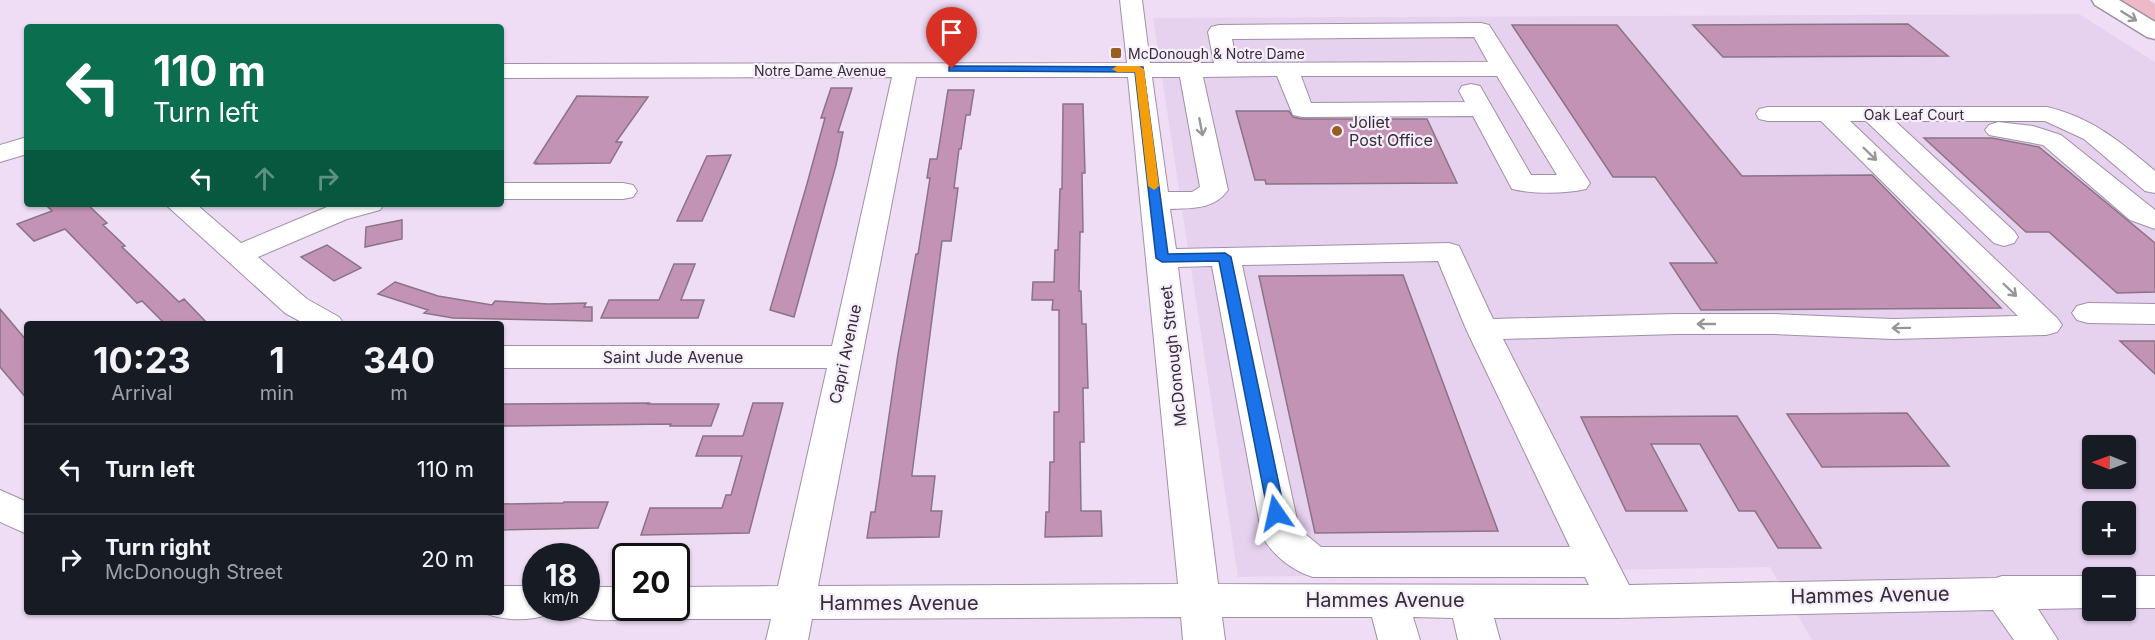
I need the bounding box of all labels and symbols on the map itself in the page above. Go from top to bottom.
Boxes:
pin [926,7,977,69]
one-way arrow [2120,11,2137,23]
place label: McDonough & Notre Dame [1128,45,1305,62]
marker: McDonough & Notre Dame [1109,46,1123,60]
street label: Notre Dame Avenue [754,62,886,79]
street label: Oak Leaf Court [1864,106,1965,123]
place label: Joliet Post Office [1349,112,1433,150]
one-way arrow [1196,116,1207,136]
marker: Joliet Post Office [1330,124,1344,138]
one-way arrow [1863,147,1878,162]
one-way arrow [2003,283,2018,297]
street label: McDonough Street [1156,284,1190,428]
street label: Capri Avenue [825,302,865,406]
one-way arrow [1697,318,1717,330]
one-way arrow [1892,322,1912,334]
street label: Saint Jude Avenue [603,347,743,367]
north arrow [2082,435,2136,489]
position arrow [1244,481,1308,545]
speed limit sign: 20 [612,543,690,621]
street label: Hammes Avenue [1790,582,1950,608]
street label: Hammes Avenue [1305,588,1465,612]
street label: Hammes Avenue [819,591,979,615]

